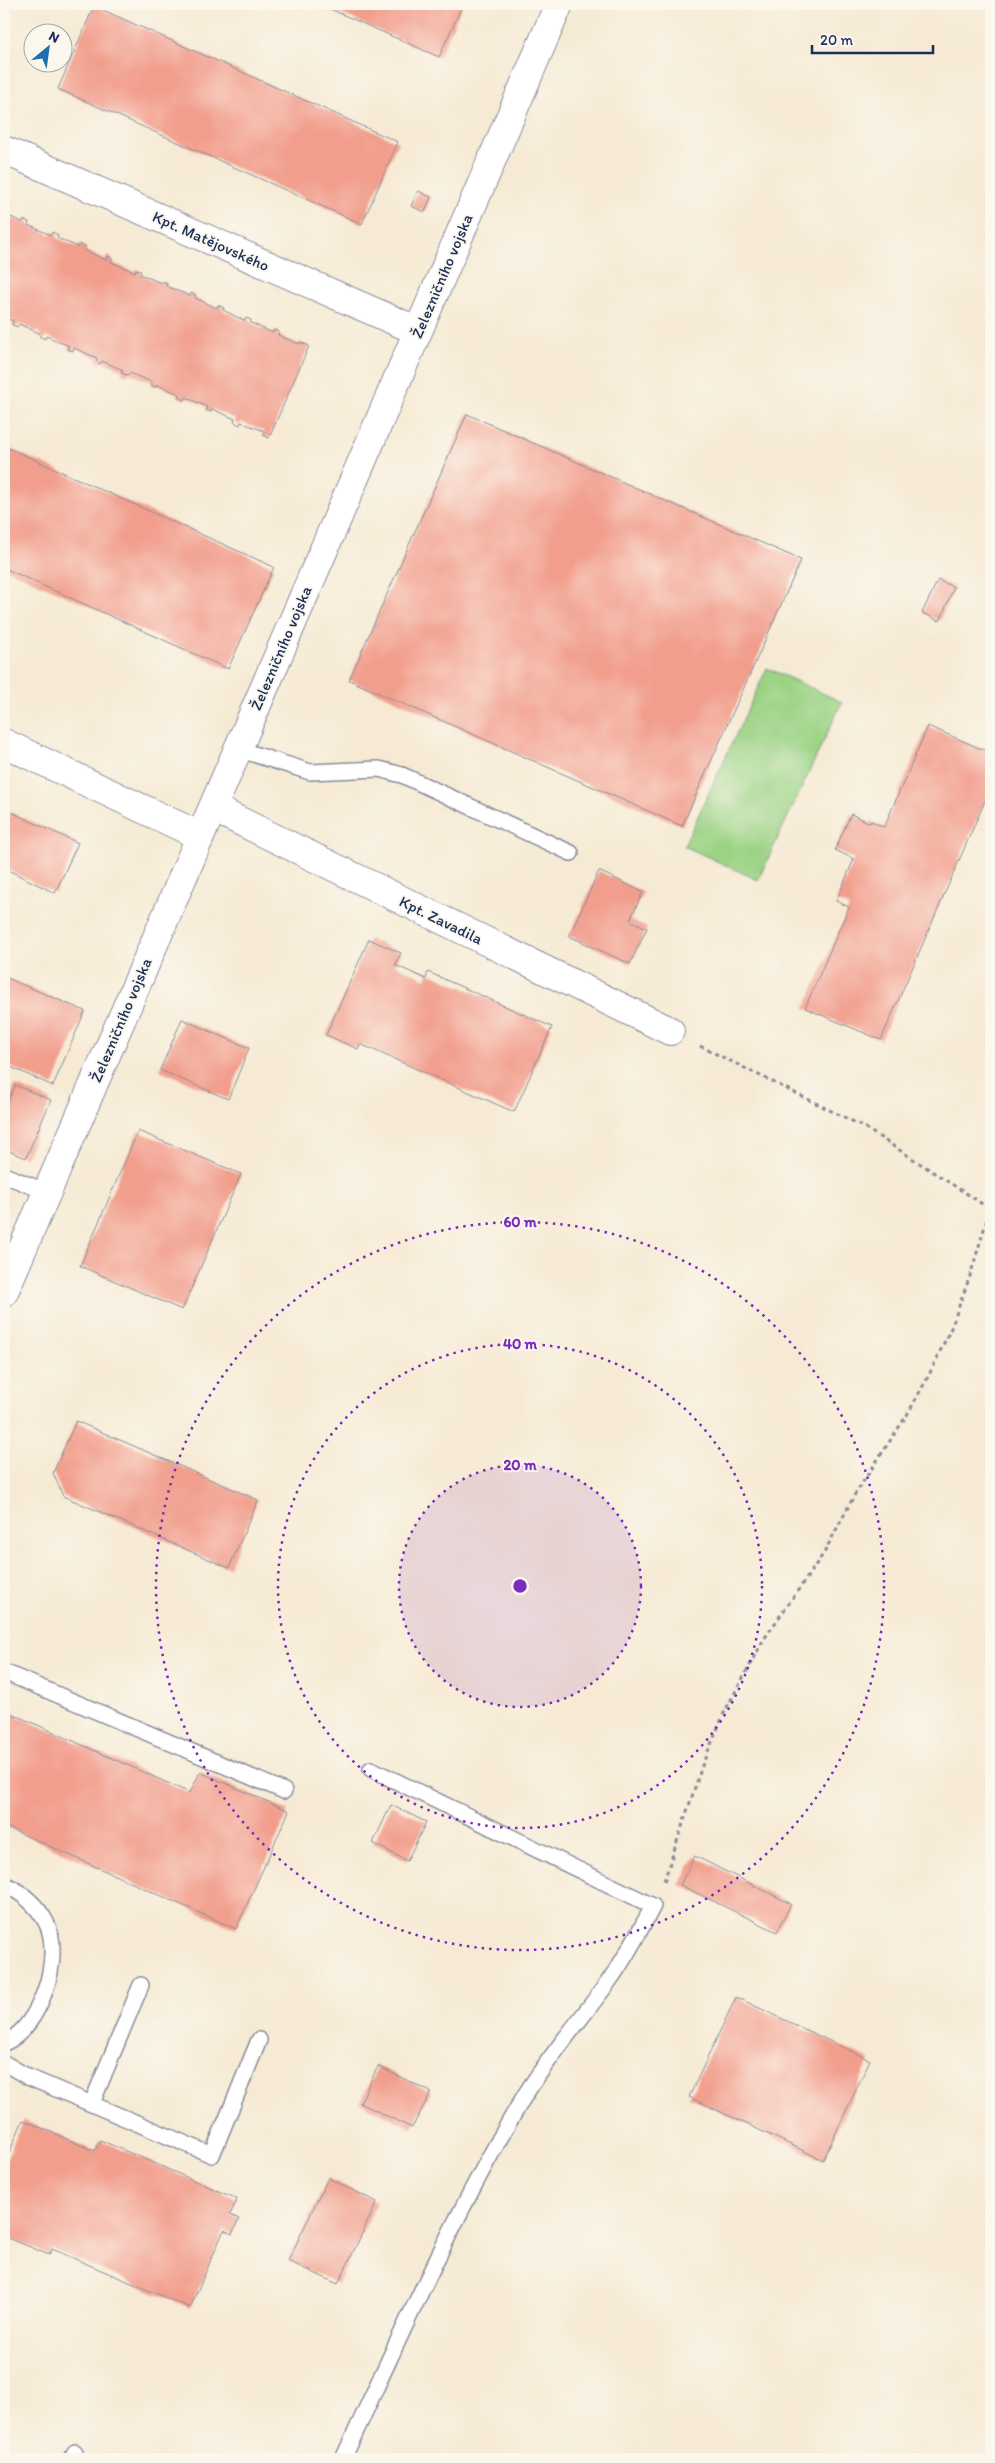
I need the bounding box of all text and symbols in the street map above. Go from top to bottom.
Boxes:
north arrow [22,22,72,72]
scale bar [812,22,934,54]
text: N [46,27,62,47]
text: 20 m [820,31,854,49]
street label: Kpt. Matějovského [150,207,272,275]
street label: Železničního vojska [407,210,477,341]
street label: Železničního vojska [246,582,316,713]
street label: Kpt. Zavadila [396,892,486,949]
street label: Železničního vojska [86,954,156,1085]
text: 60 m [503,1213,537,1231]
text: 40 m [503,1335,538,1353]
text: 20 m [503,1456,537,1474]
centre of rings [511,1577,529,1595]

